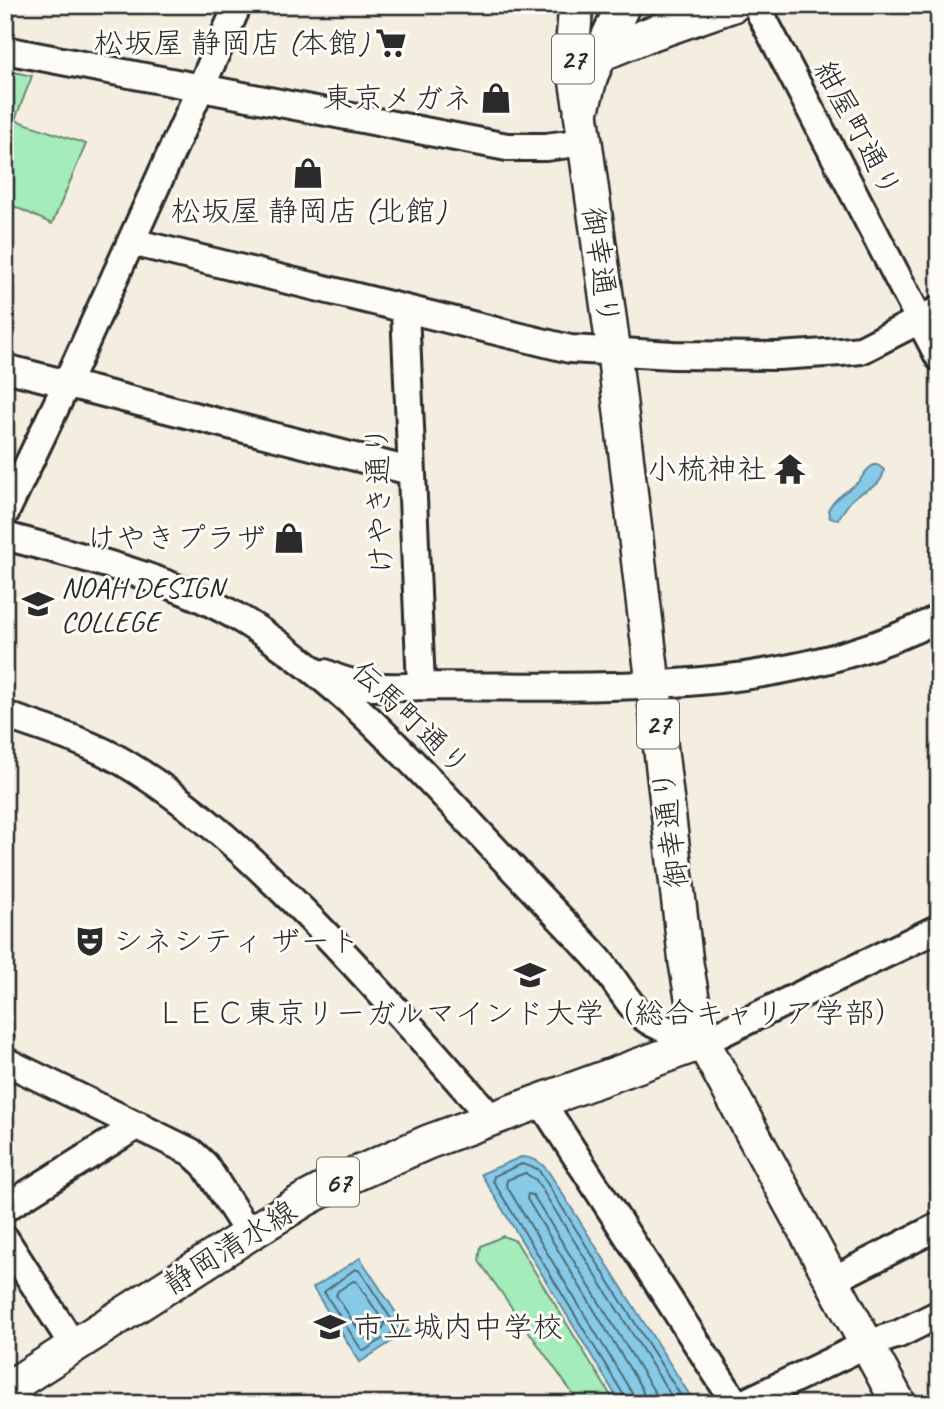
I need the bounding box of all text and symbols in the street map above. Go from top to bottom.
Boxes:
place label: 松坂屋 静岡店 (本館) [94,24,370,62]
supermarket icon: 松坂屋 静岡店 (本館) [374,26,408,60]
road number: 27 [552,34,594,84]
street label: 紺屋町通り [806,54,910,204]
place label: 東京メガネ [323,79,473,117]
shop icon: 東京メガネ [479,81,513,115]
shop icon: 松坂屋 静岡店 (北館) [291,156,325,190]
place label: 松坂屋 静岡店 (北館) [171,192,447,230]
street label: 御幸通り [574,204,628,328]
street label: けやき通り [357,424,401,576]
place label: 小梳神社 [647,450,767,488]
temple icon: 小梳神社 [773,452,807,486]
place label: けやきプラザ [86,519,266,557]
shop icon: けやきプラザ [272,521,306,555]
place label: NOAH DESIGN COLLEGE [61,568,228,640]
school or university icon: NOAH DESIGN COLLEGE [21,587,55,621]
street label: 伝馬町通り [344,652,478,784]
road number: 27 [637,700,679,748]
street label: 御幸通り [644,767,696,891]
place label: シネシティ ザート [113,922,360,960]
theatre icon: シネシティ ザート [73,924,107,958]
school or university icon: ＬＥＣ東京リーガルマインド大学（総合キャリア学部） [513,958,547,992]
place label: ＬＥＣ東京リーガルマインド大学（総合キャリア学部） [156,994,904,1032]
road number: 67 [317,1158,359,1206]
street label: 静岡清水線 [156,1191,304,1303]
place label: 市立城内中学校 [353,1308,563,1346]
school or university icon: 市立城内中学校 [313,1310,347,1344]

